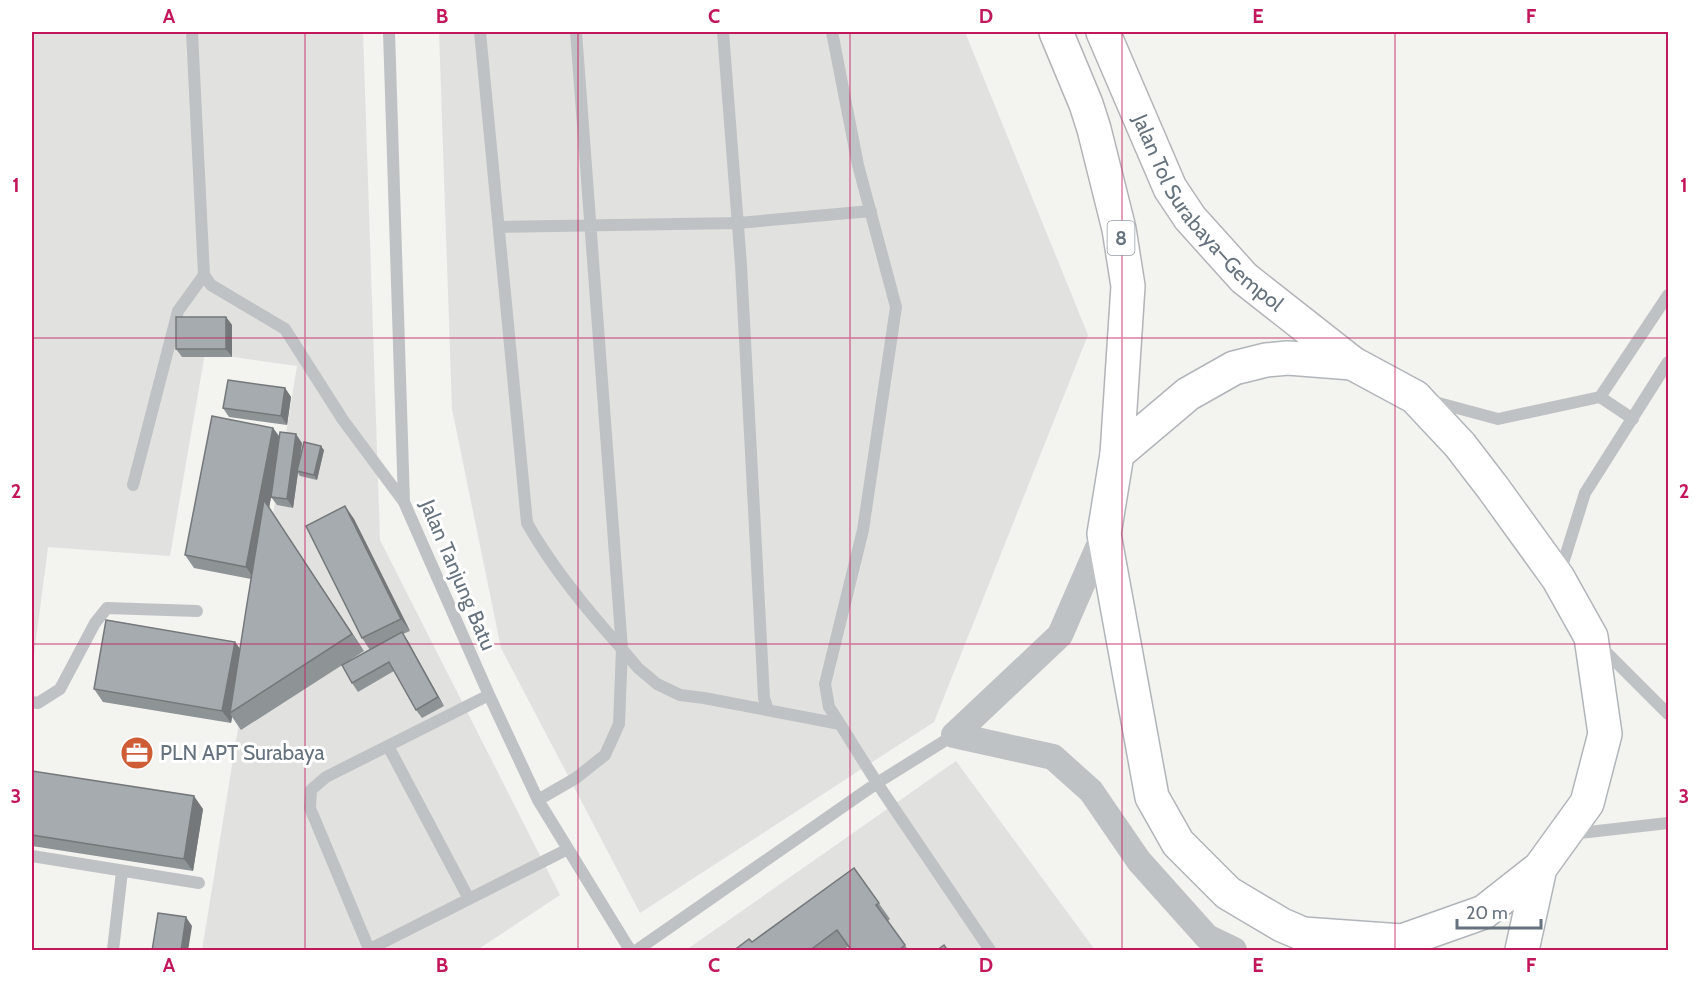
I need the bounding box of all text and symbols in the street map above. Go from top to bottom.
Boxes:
text: A [163,4,176,28]
text: B [436,4,448,28]
text: C [708,4,720,28]
text: D [979,4,993,28]
text: E [1252,4,1264,28]
text: F [1526,4,1537,28]
street label: Jalan Tol Surabaya–Gempol [1127,110,1289,316]
text: 1 [12,173,20,197]
text: 1 [1680,173,1688,197]
road number: 8 [1108,221,1134,255]
text: 2 [11,479,21,503]
text: 2 [1679,479,1689,503]
street label: Jalan Tanjung Batu [414,495,501,654]
office icon: PLN APT Surabaya [119,735,155,771]
place label: PLN APT Surabaya [160,740,325,765]
text: 3 [11,784,21,808]
text: 3 [1679,784,1689,808]
scale bar [1457,892,1541,930]
text: 20 m [1466,902,1508,924]
text: A [163,953,176,977]
text: B [436,953,448,977]
text: C [708,953,720,977]
text: D [979,953,993,977]
text: E [1252,953,1264,977]
text: F [1526,953,1537,977]

